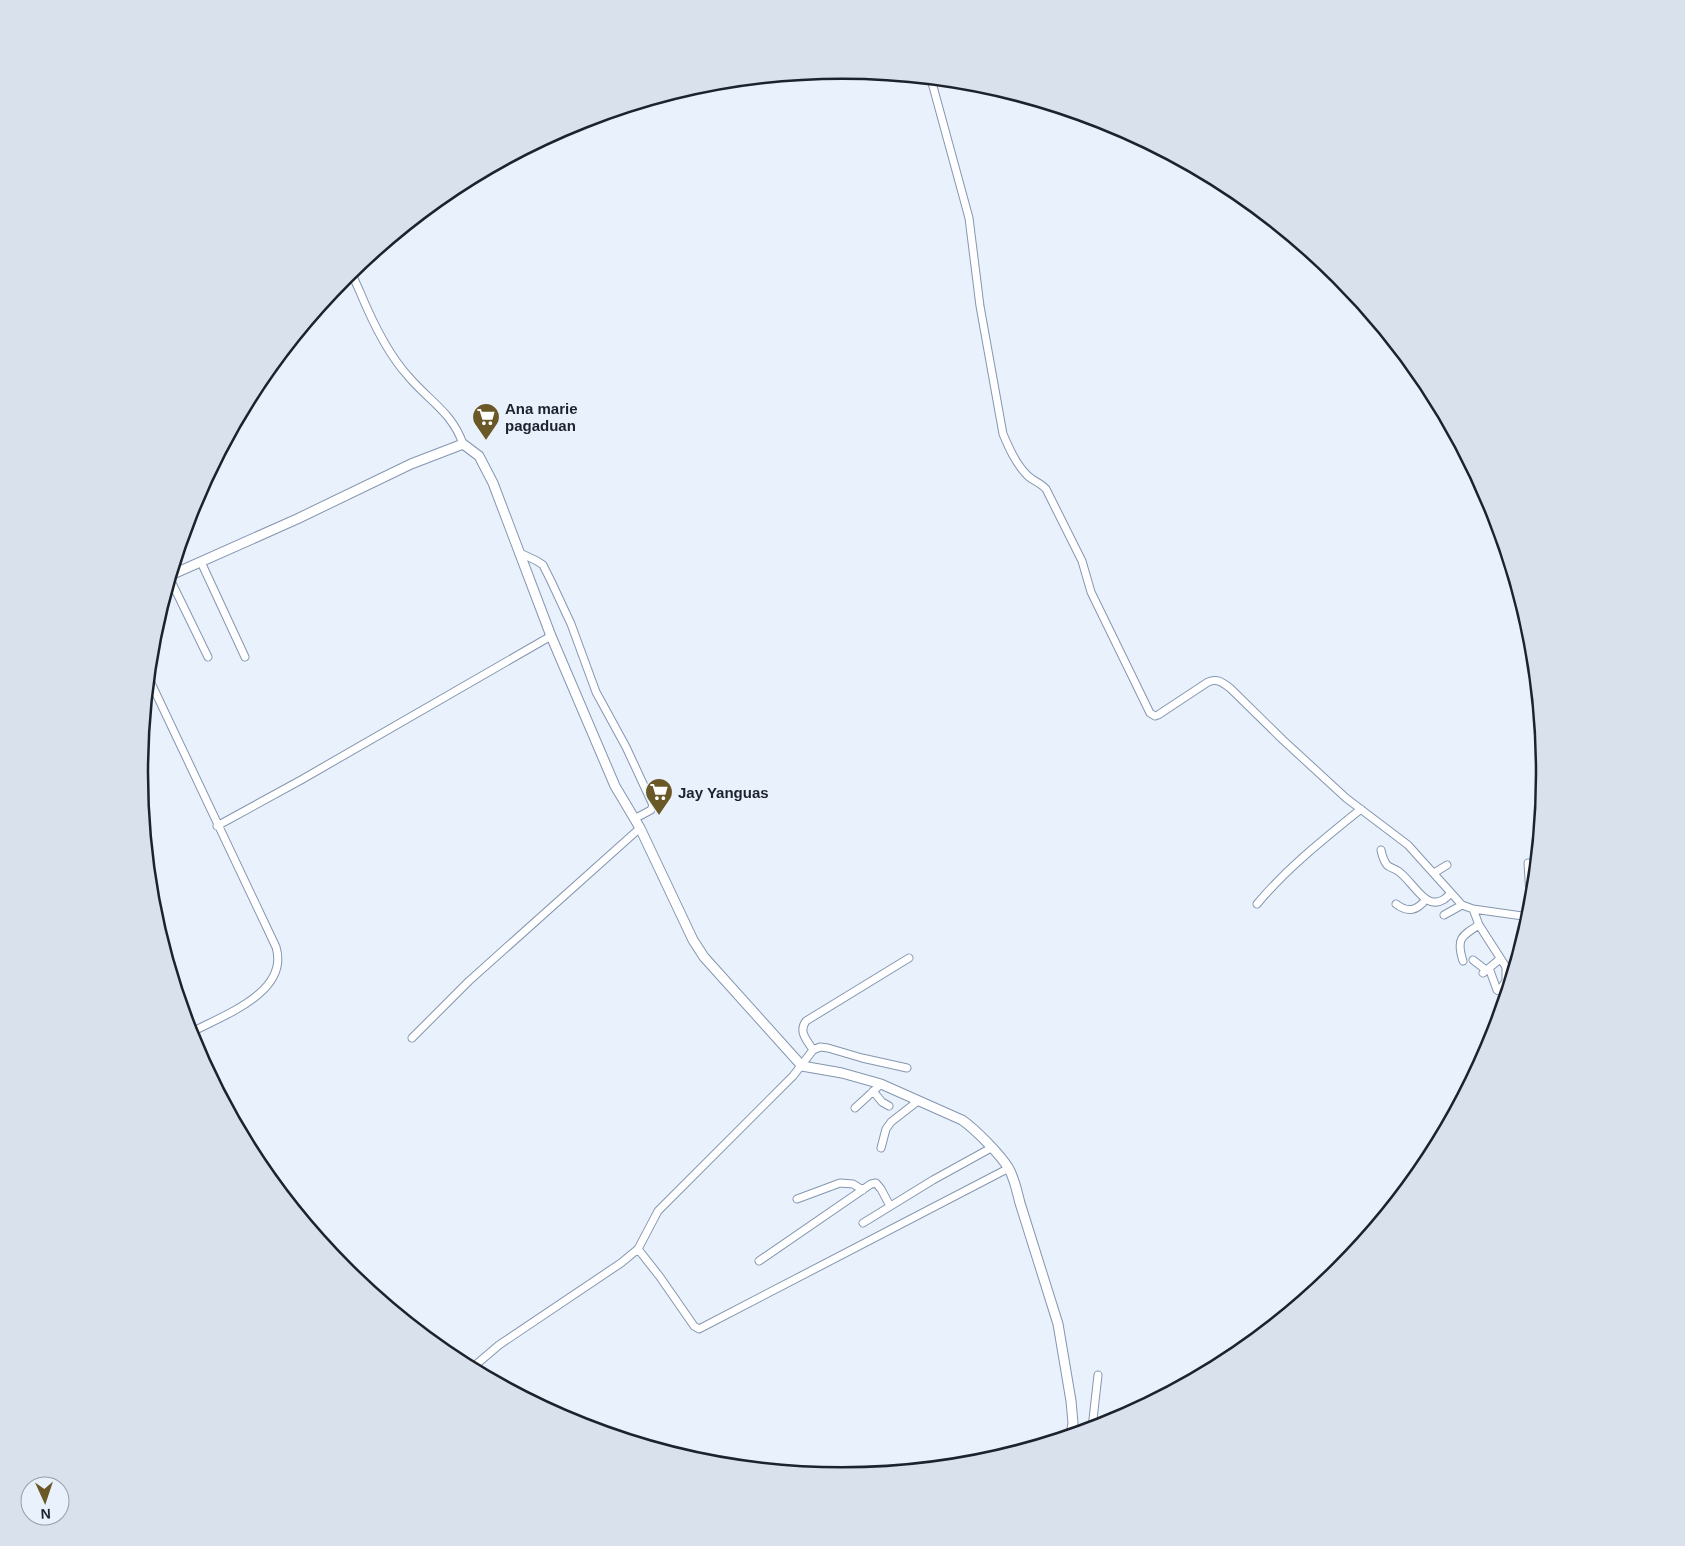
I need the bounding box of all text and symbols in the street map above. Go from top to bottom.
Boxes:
place label: Ana marie pagaduan [505,400,578,434]
supermarket icon: Ana marie pagaduan [471,402,501,441]
supermarket icon: Jay Yanguas [644,777,674,816]
place label: Jay Yanguas [678,784,769,801]
north arrow [20,1476,70,1526]
text: N [40,1506,51,1522]

